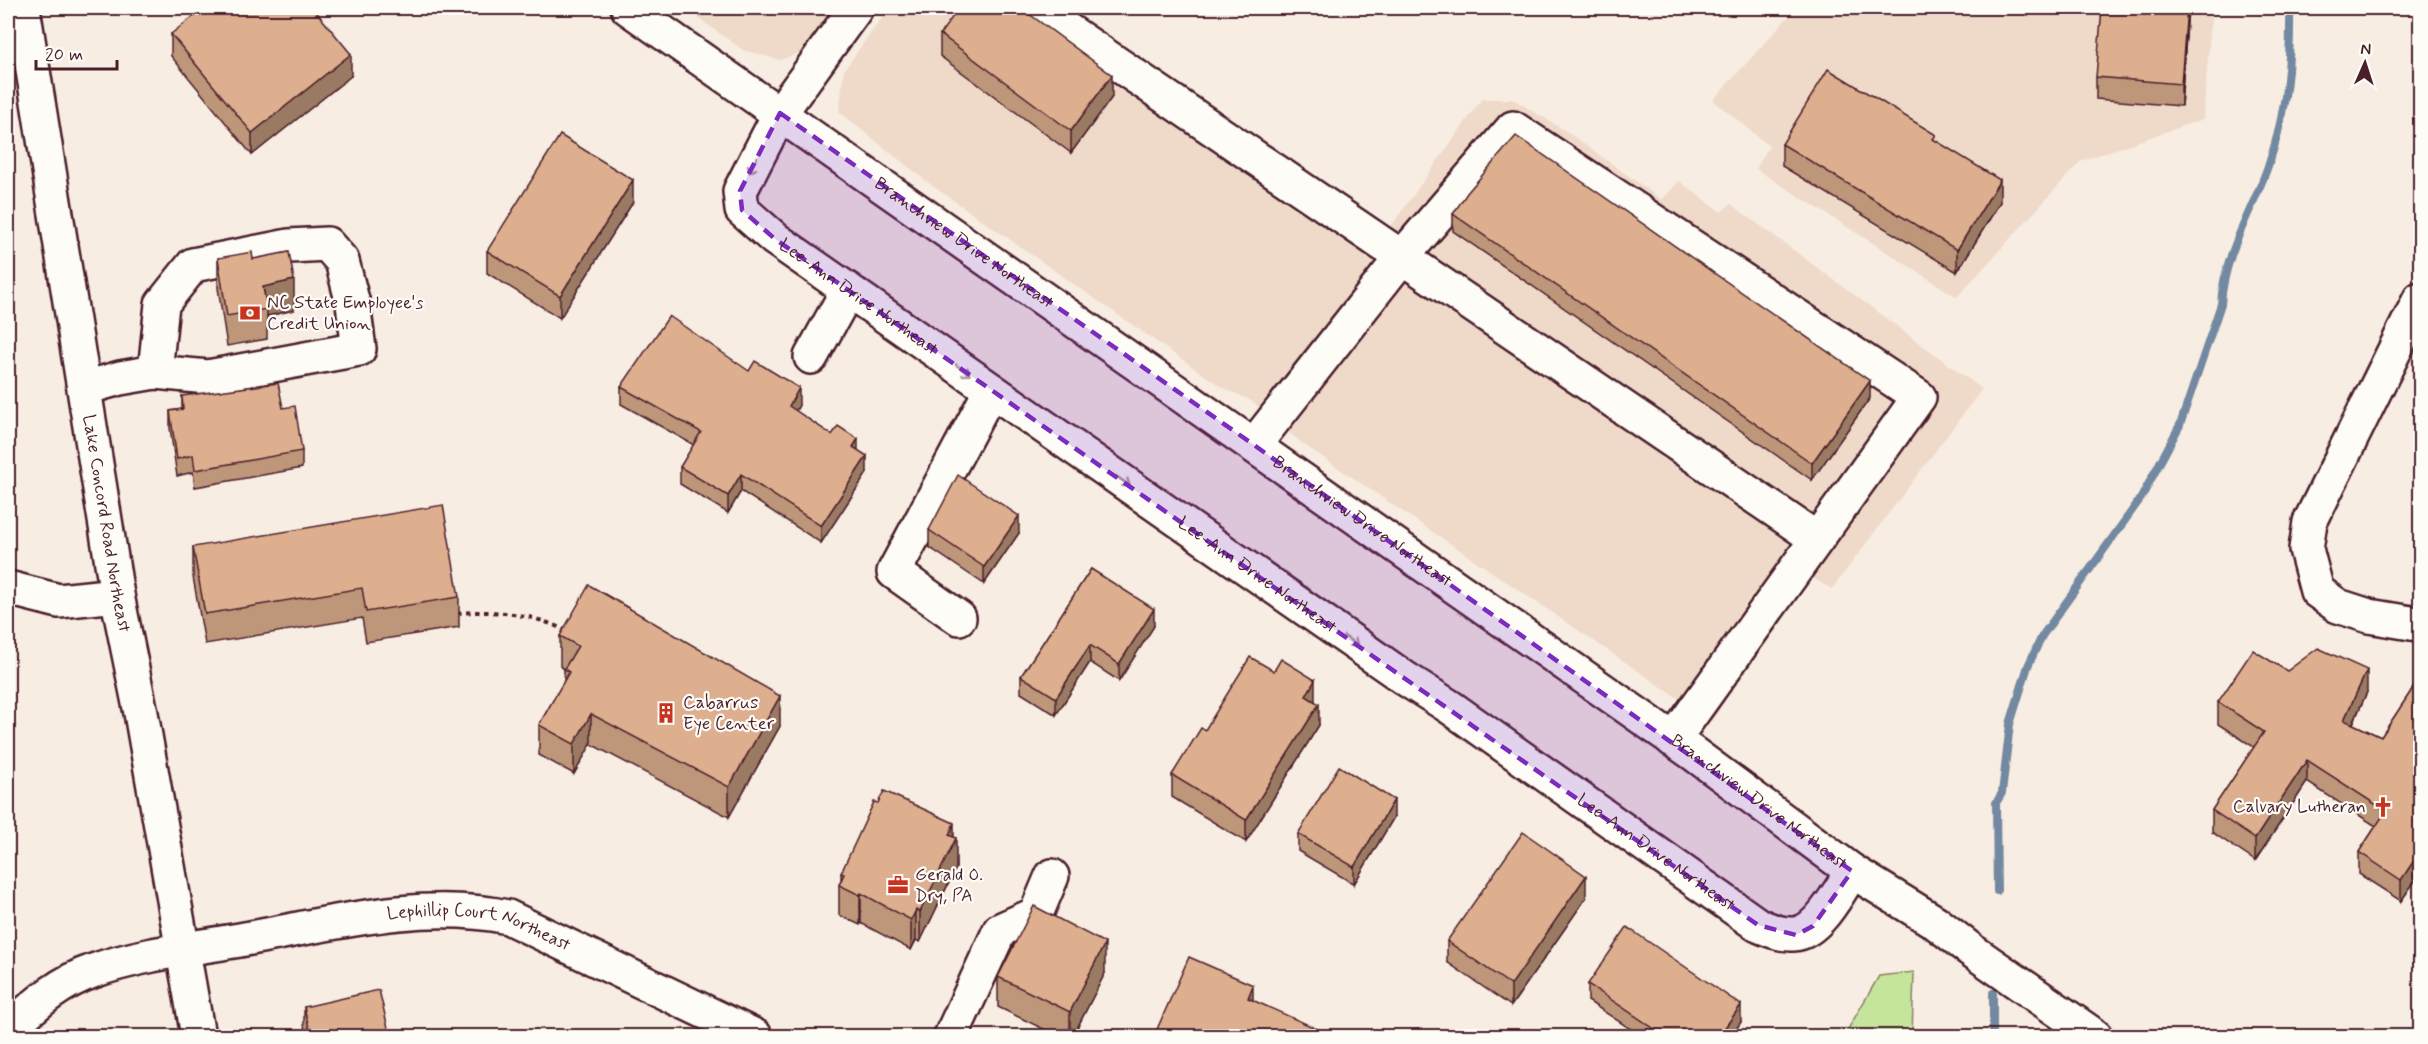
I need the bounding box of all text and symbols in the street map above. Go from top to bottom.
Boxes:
scale bar [36,33,117,71]
north arrow [2335,33,2395,93]
text: N [2360,39,2372,60]
text: 20 m [45,43,83,67]
one-way arrow [747,156,759,173]
street label: Branchview Drive Northeast [869,172,1059,315]
street label: Lee-Ann Drive Northeast [774,233,943,361]
place label: NC State Employee's Credit Union [267,291,424,336]
bank icon: NC State Employee's Credit Union [238,301,262,325]
one-way arrow [954,364,970,376]
street label: Lake Concord Road Northeast [76,413,136,635]
street label: Branchview Drive Northeast [1268,451,1457,593]
one-way arrow [1114,475,1130,487]
street label: Lee-Ann Drive Northeast [1173,511,1342,639]
one-way arrow [1343,635,1359,647]
place label: Cabarrus Eye Center [683,691,775,736]
building icon: Cabarrus Eye Center [654,701,678,725]
street label: Branchview Drive Northeast [1666,729,1853,876]
street label: Lee-Ann Drive Northeast [1572,788,1740,917]
place label: Calvary Lutheran [2233,795,2366,819]
church icon: Calvary Lutheran [2371,795,2395,819]
place label: Gerald O. Dry, PA [915,863,983,908]
office icon: Gerald O. Dry, PA [886,873,910,897]
street label: Lephillip Court Northeast [386,899,575,957]

